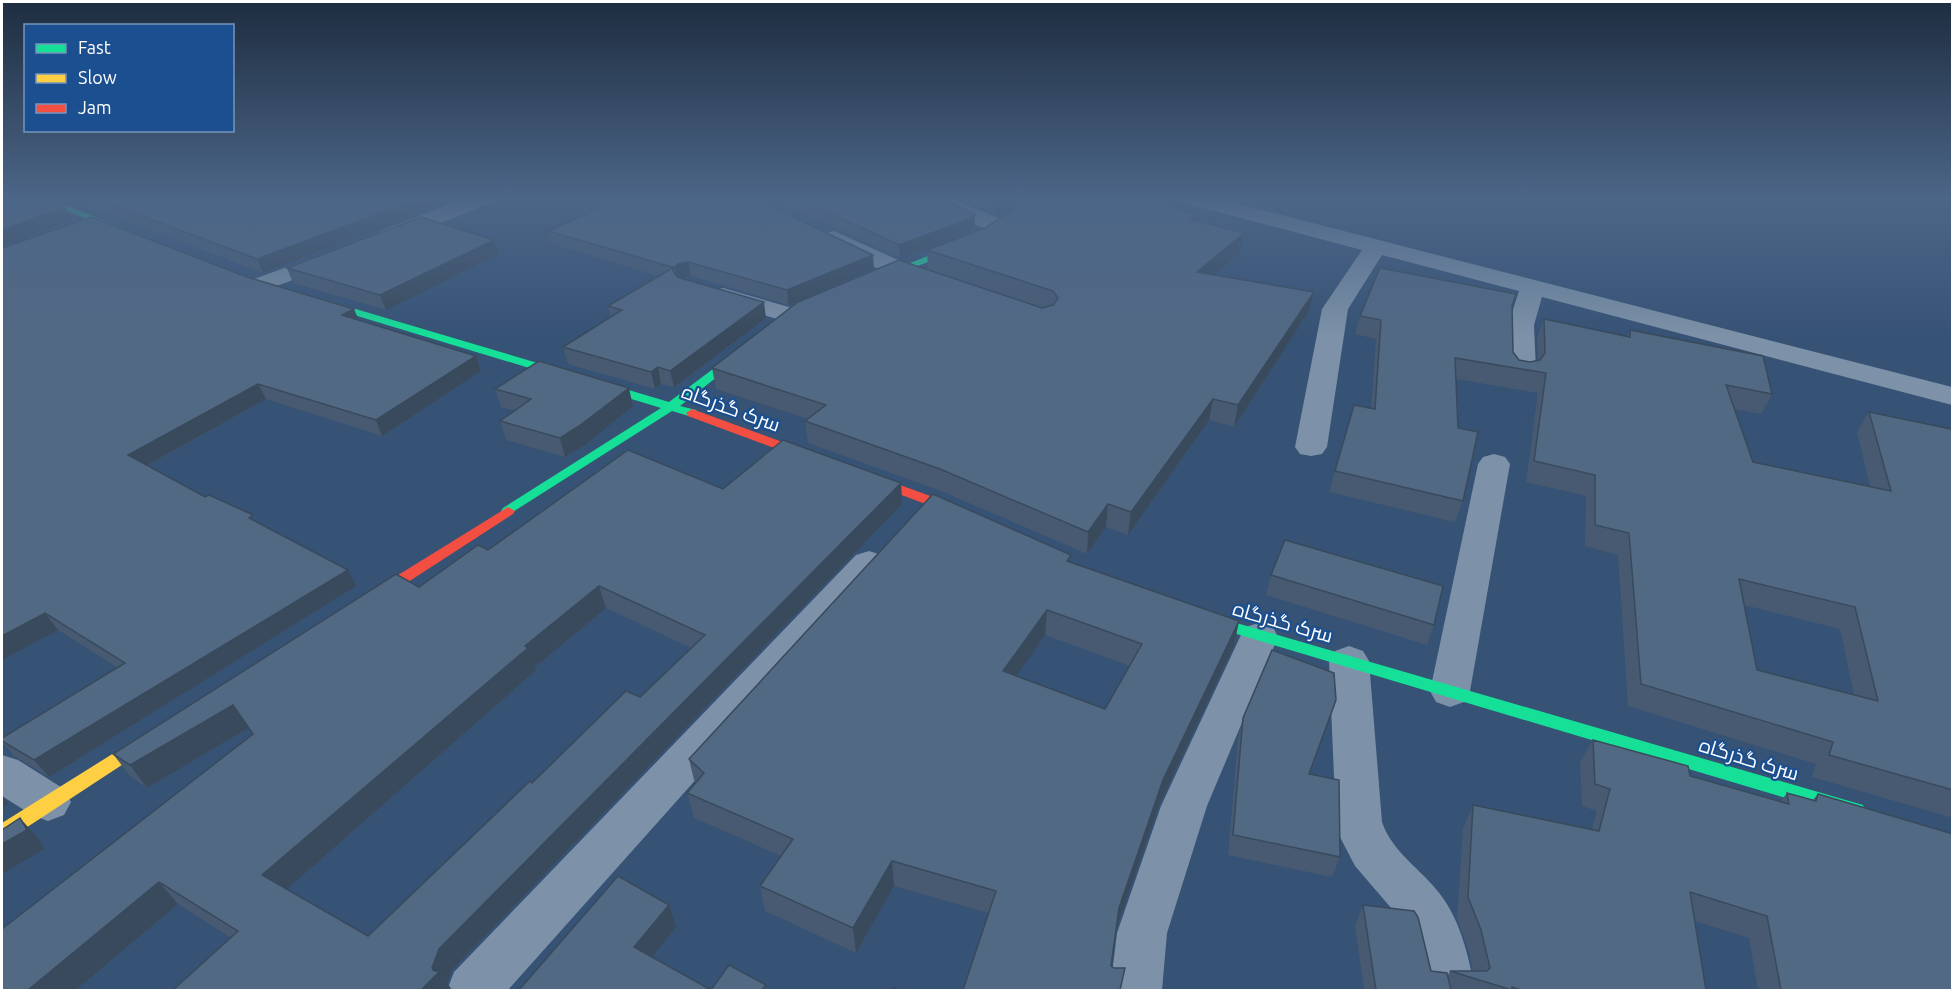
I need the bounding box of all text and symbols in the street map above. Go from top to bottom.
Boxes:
legend [24,24,234,132]
text: Fast [78,37,111,57]
text: Slow [78,67,117,87]
text: Jam [78,97,112,117]
street label: سرک گذرگاه [679,379,783,437]
street label: سرک گذرگاه [1230,596,1336,648]
street label: سرک گذرگاه [1696,732,1802,786]

